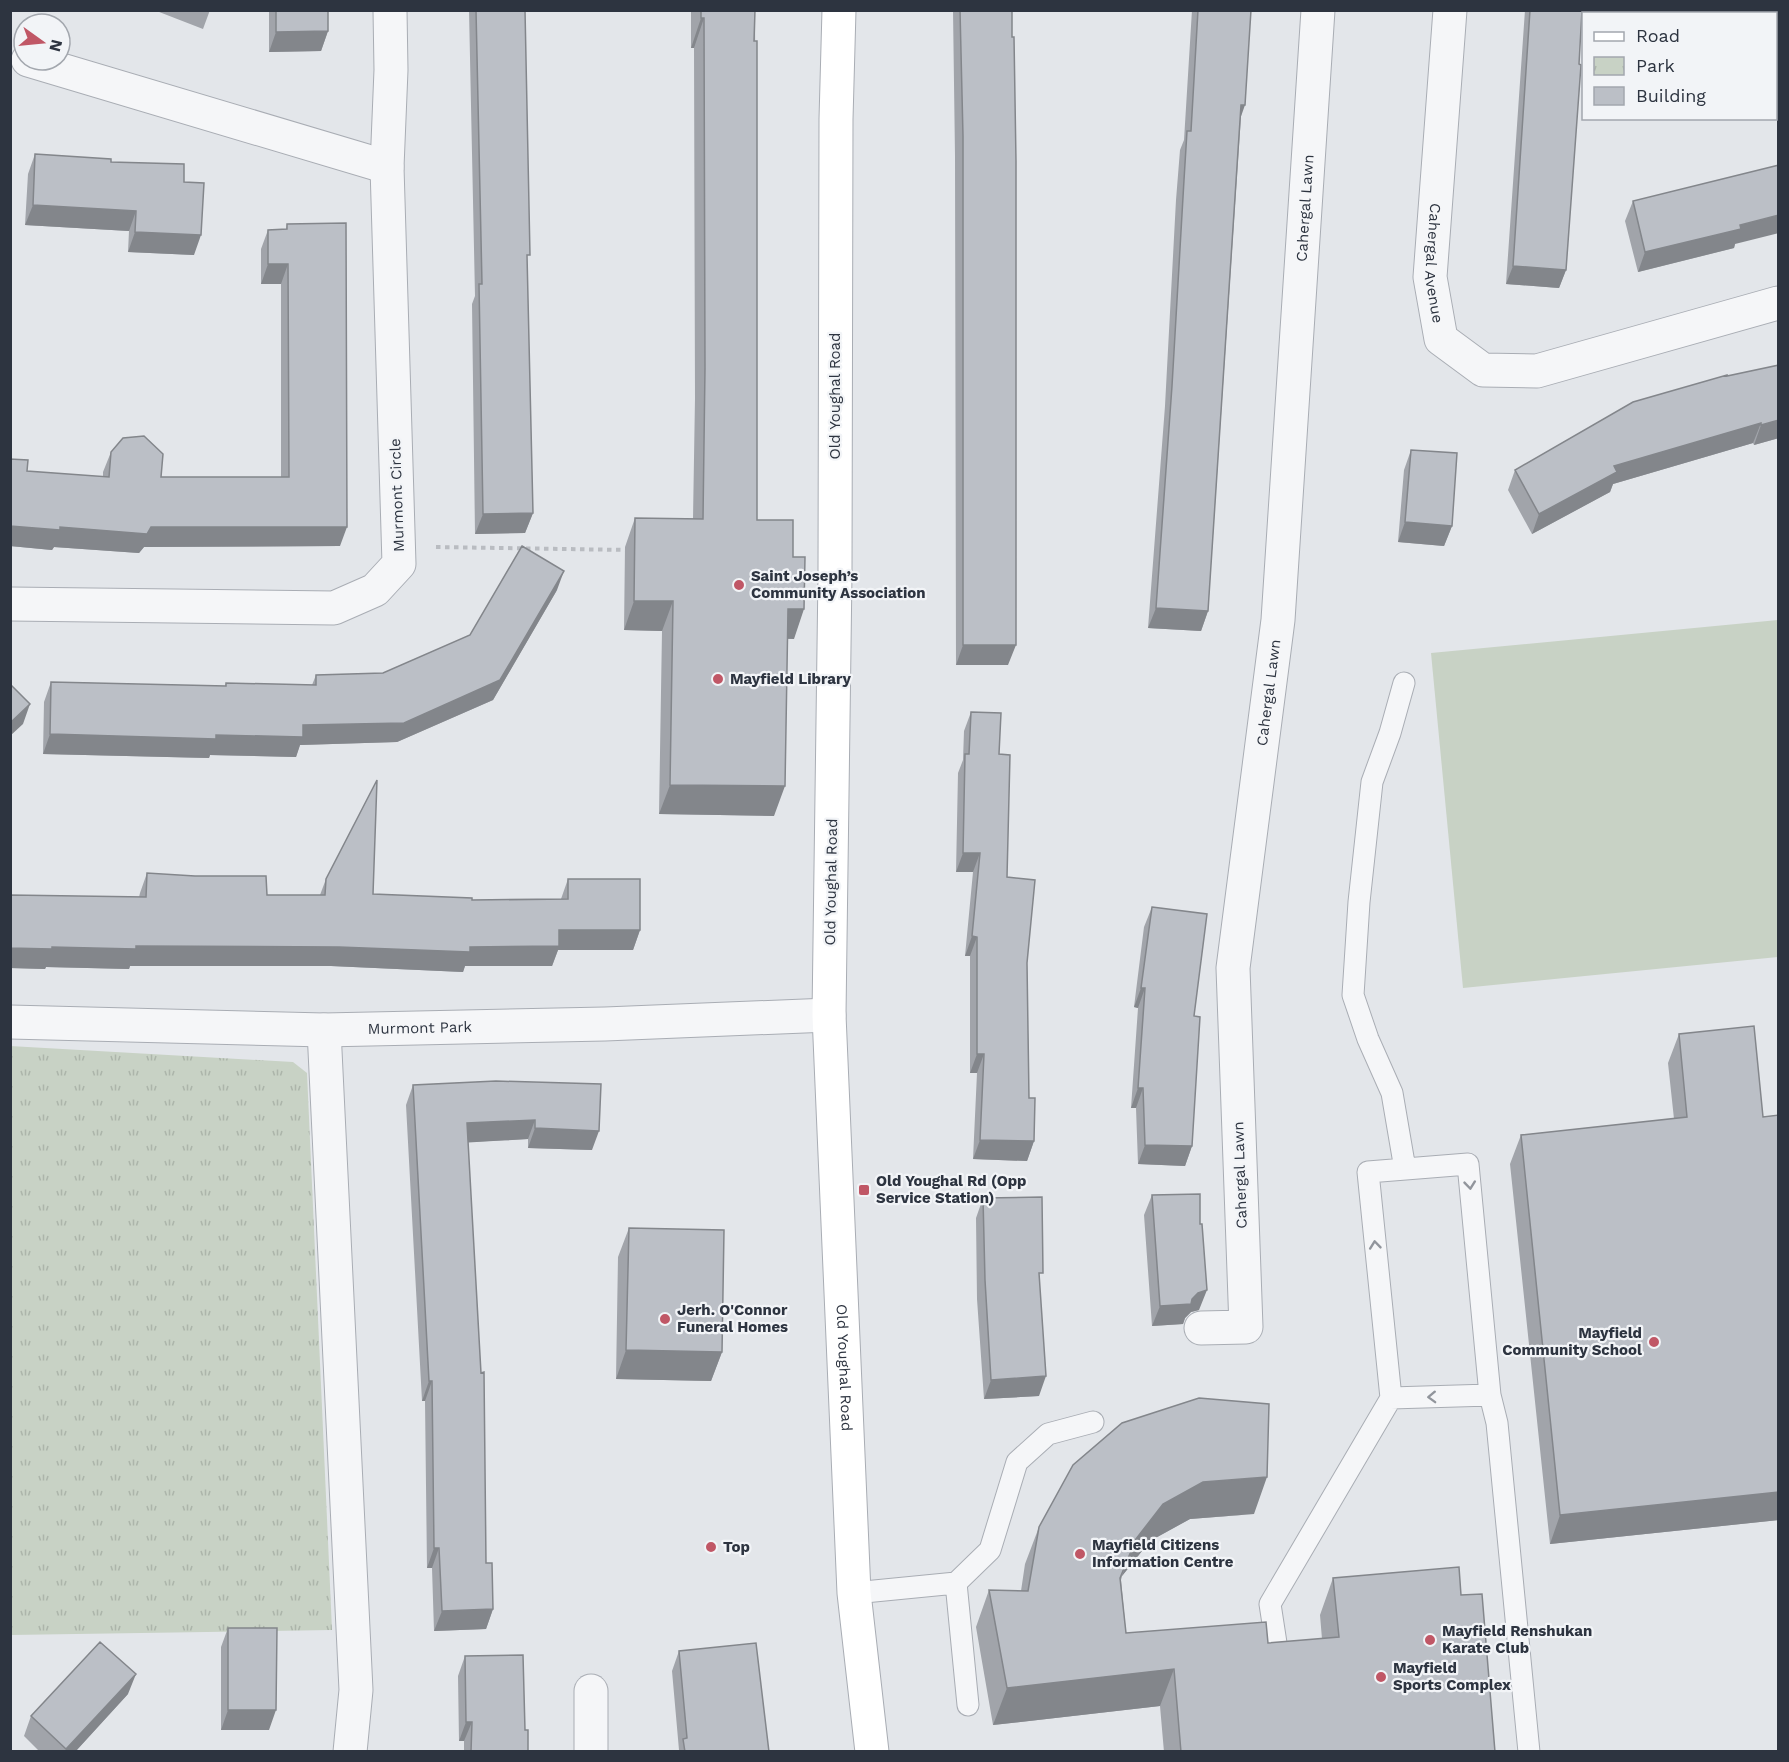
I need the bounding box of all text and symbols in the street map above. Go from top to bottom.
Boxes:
north arrow [12,12,72,72]
legend [1582,12,1777,120]
text: Road [1636,25,1680,46]
text: N [45,38,67,54]
text: Park [1636,55,1675,76]
text: Building [1636,85,1706,106]
street label: Cahergal Lawn [1293,154,1318,262]
street label: Cahergal Avenue [1421,202,1447,324]
street label: Old Youghal Road [826,332,844,460]
street label: Murmont Circle [386,438,408,552]
place label: Saint Joseph’s Community Association [751,567,926,602]
marker: Saint Joseph’s Community Association [732,578,746,592]
street label: Cahergal Lawn [1253,638,1284,747]
place label: Mayfield Library [730,670,851,688]
marker: Mayfield Library [711,672,725,686]
street label: Old Youghal Road [821,818,841,946]
street label: Murmont Park [368,1018,473,1038]
street label: Cahergal Lawn [1229,1121,1251,1229]
place label: Old Youghal Rd (Opp Service Station) [876,1172,1026,1207]
one-way arrow [1463,1180,1476,1189]
marker: Old Youghal Rd (Opp Service Station) [857,1183,871,1197]
one-way arrow [1369,1240,1382,1250]
place label: Jerh. O'Connor Funeral Homes [677,1301,788,1336]
street label: Old Youghal Road [833,1304,856,1432]
marker: Jerh. O'Connor Funeral Homes [658,1312,672,1326]
place label: Mayfield Community School [1502,1324,1642,1359]
marker: Mayfield Community School [1647,1335,1661,1349]
one-way arrow [1427,1391,1436,1403]
place label: Mayfield Citizens Information Centre [1092,1536,1234,1571]
place label: Top [723,1538,750,1556]
marker: Top [704,1540,718,1554]
marker: Mayfield Citizens Information Centre [1073,1547,1087,1561]
place label: Mayfield Renshukan Karate Club [1442,1622,1592,1657]
marker: Mayfield Renshukan Karate Club [1423,1633,1437,1647]
place label: Mayfield Sports Complex [1393,1659,1511,1694]
marker: Mayfield Sports Complex [1374,1670,1388,1684]

